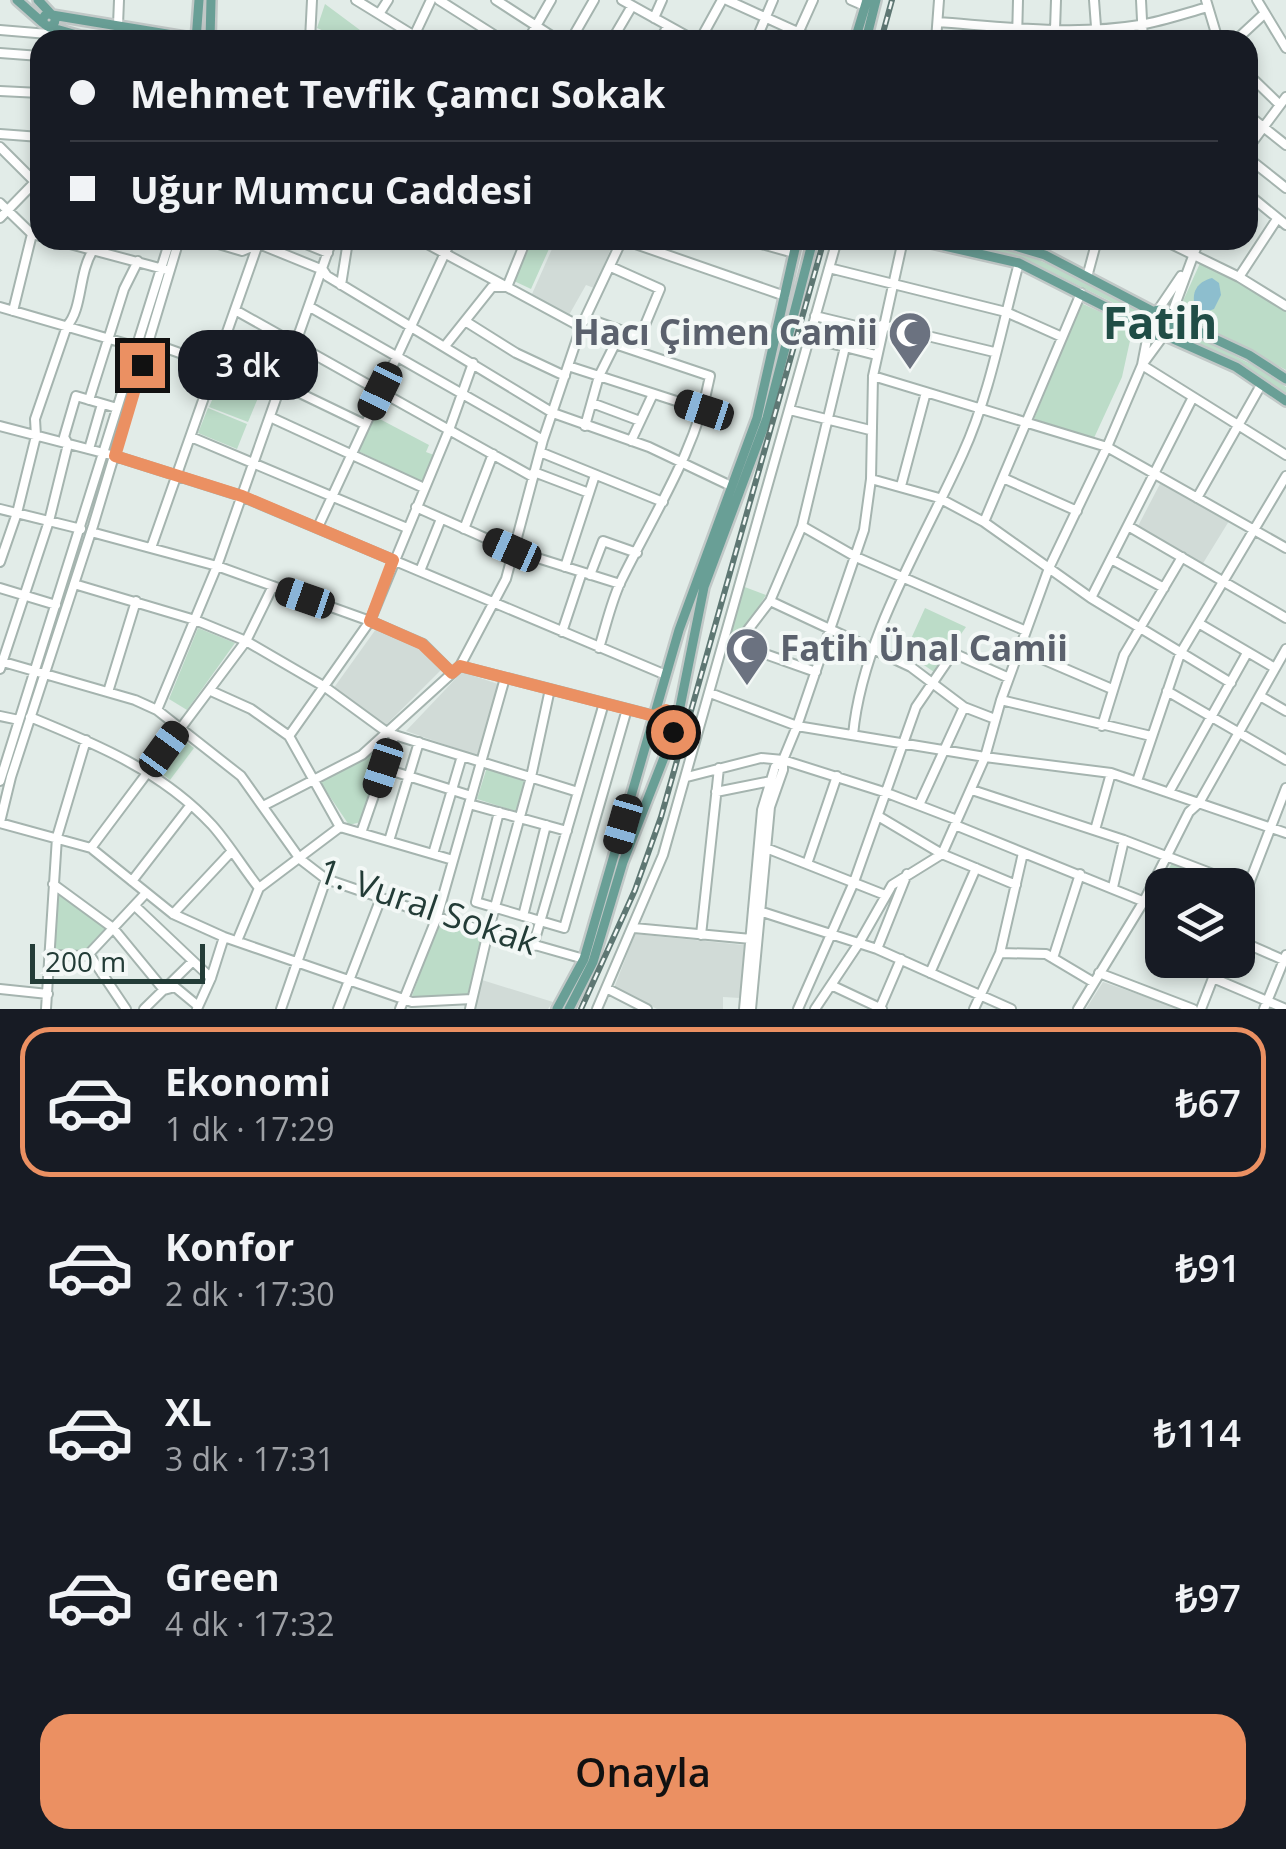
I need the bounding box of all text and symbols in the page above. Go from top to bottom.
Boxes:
text: Mehmet Tevfik Çamcı Sokak [130,67,665,119]
text: Uğur Mumcu Caddesi [130,163,533,215]
district label: Fatih [1103,291,1217,352]
place label: Hacı Çimen Camii [573,308,878,355]
mosque icon: Hacı Çimen Camii [887,310,933,371]
callout: 3 dk [177,330,317,400]
route end [120,343,165,388]
text: 3 dk [216,343,280,386]
car [353,357,407,425]
car [671,386,737,434]
car [478,524,546,576]
car [272,574,338,622]
place label: Fatih Ünal Camii [780,624,1068,671]
mosque icon: Fatih Ünal Camii [724,626,770,687]
route start [651,710,696,755]
car [134,716,194,782]
car [359,735,407,801]
car [600,791,646,857]
street label: 1. Vural Sokak [313,846,545,965]
map controls [1145,868,1255,978]
button: layers [1145,868,1255,978]
scale bar [30,939,205,984]
text: 200 m [45,942,126,980]
text: Ekonomi [165,1055,331,1107]
icon: car [45,1057,135,1147]
text: ₺67 [1176,1076,1241,1128]
text: 1 dk · 17:29 [165,1107,335,1150]
text: Konfor [165,1220,294,1272]
icon: car [45,1222,135,1312]
text: ₺91 [1176,1241,1241,1293]
text: 2 dk · 17:30 [165,1272,335,1315]
text: XL [165,1385,212,1437]
icon: car [45,1387,135,1477]
text: ₺114 [1154,1406,1241,1458]
text: 3 dk · 17:31 [165,1437,335,1480]
text: Green [165,1550,280,1602]
icon: car [45,1552,135,1642]
text: ₺97 [1176,1571,1241,1623]
text: 4 dk · 17:32 [165,1602,335,1645]
button: Onayla [40,1714,1246,1829]

